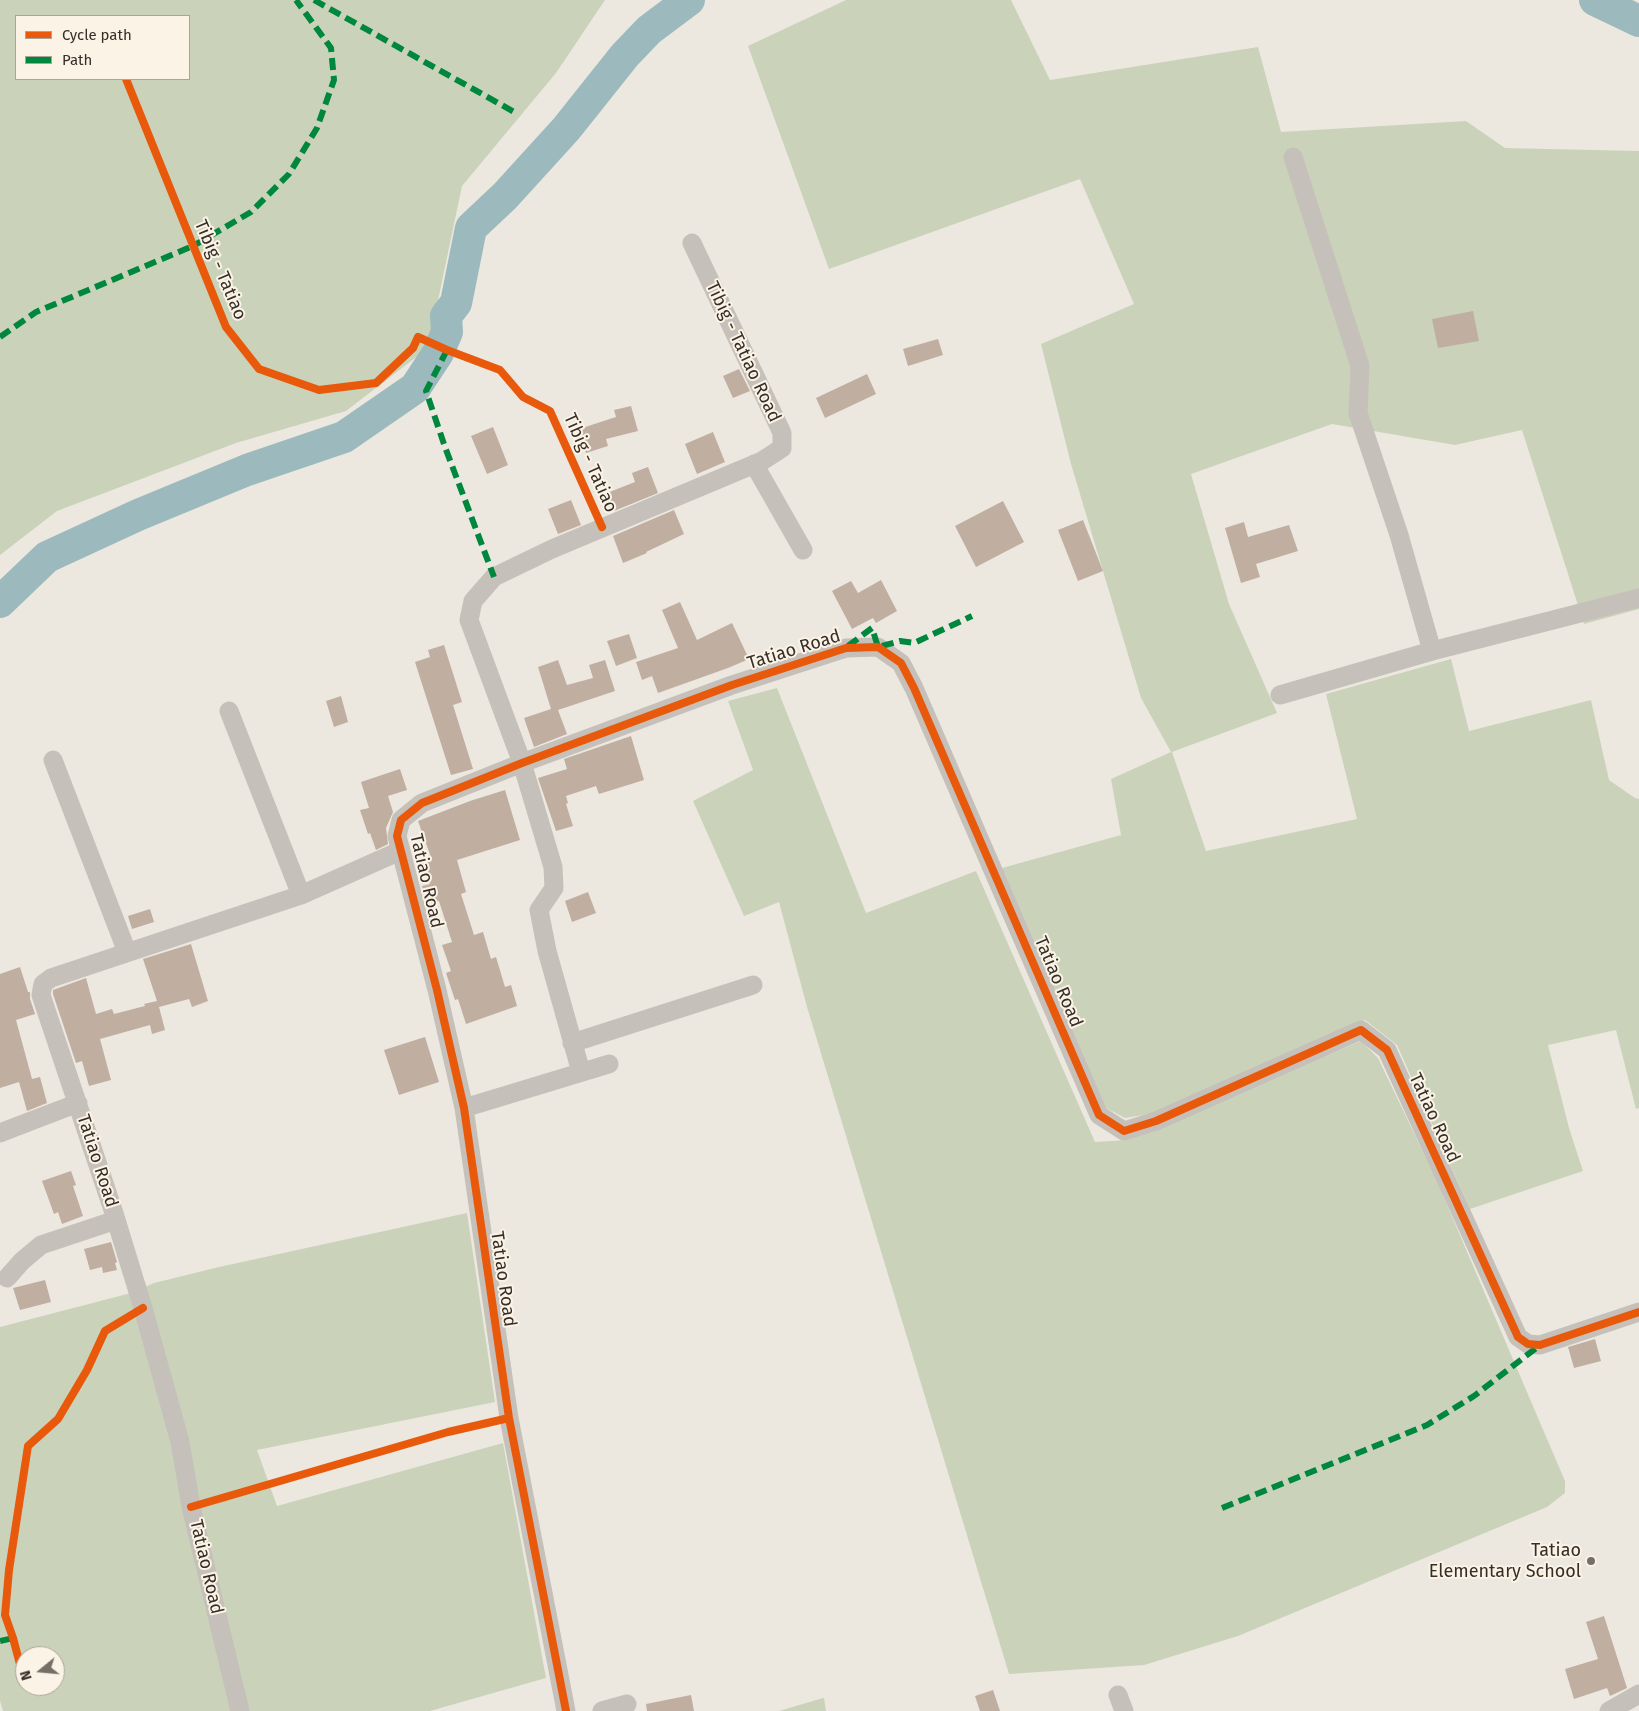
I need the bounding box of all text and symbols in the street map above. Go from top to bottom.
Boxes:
legend [15,15,190,80]
text: Cycle path [62,26,132,44]
text: Path [62,51,92,69]
street label: Tibig - Tatiao [189,217,251,323]
street label: Tibig - Tatiao Road [701,278,785,426]
street label: Tibig - Tatiao [558,410,622,516]
street label: Tatiao Road [745,626,843,674]
street label: Tatiao Road [405,832,447,930]
street label: Tatiao Road [1029,933,1087,1031]
street label: Tatiao Road [1404,1070,1464,1166]
street label: Tatiao Road [72,1112,122,1210]
street label: Tatiao Road [486,1230,520,1328]
street label: Tatiao Road [185,1518,227,1616]
place label: Tatiao Elementary School [1429,1540,1581,1582]
marker: Tatiao Elementary School [1585,1555,1597,1567]
north arrow [15,1646,65,1696]
text: N [17,1668,36,1682]

